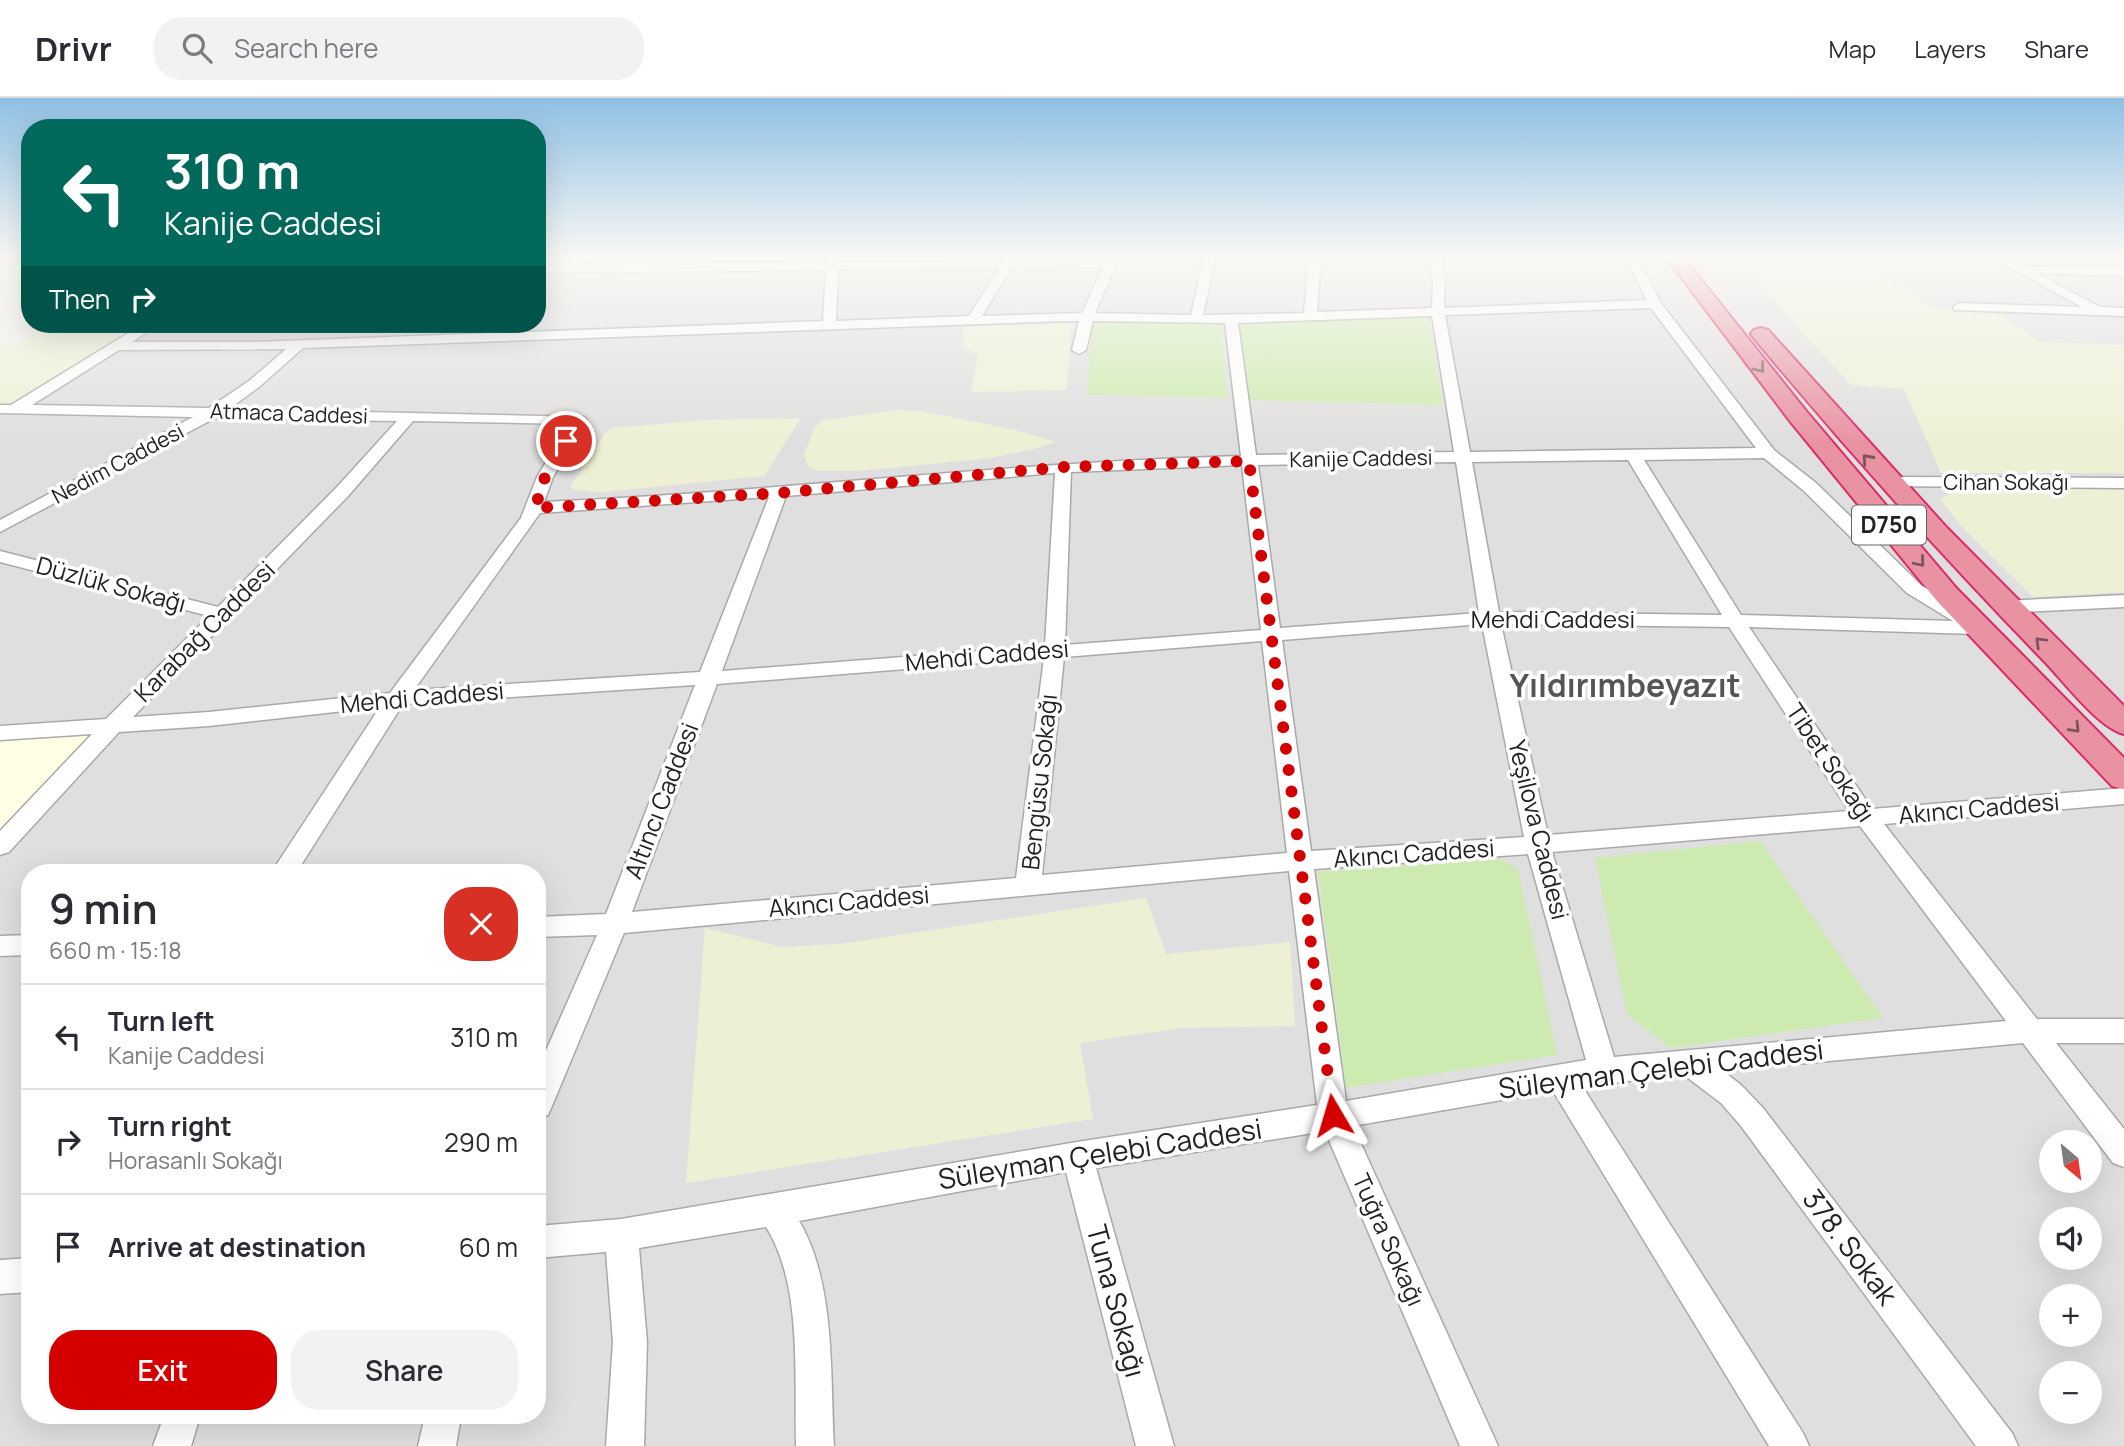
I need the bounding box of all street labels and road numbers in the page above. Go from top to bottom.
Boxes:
street label: Atmaca Caddesi [210,396,368,430]
street label: Nedim Caddesi [47,417,188,510]
street label: Kanije Caddesi [1289,443,1433,473]
street label: Cihan Sokağı [1943,468,2069,496]
road number: D750 [1852,506,1926,544]
street label: Düzlük Sokağı [33,548,190,619]
street label: Karabağ Caddesi [126,553,282,709]
street label: Mehdi Caddesi [1471,602,1635,635]
street label: Mehdi Caddesi [904,631,1070,678]
street label: Mehdi Caddesi [339,673,505,720]
street label: Bengüsu Sokağı [1013,692,1064,871]
street label: Tibet Sokağı [1779,696,1883,828]
street label: Altıncı Caddesi [616,718,706,883]
street label: Yeşilova Caddesi [1501,736,1578,923]
street label: Akıncı Caddesi [1897,784,2061,831]
street label: Akıncı Caddesi [1332,830,1496,875]
street label: Akıncı Caddesi [767,877,931,924]
street label: Süleyman Çelebi Caddesi [1496,1029,1826,1107]
street label: Süleyman Çelebi Caddesi [935,1109,1264,1197]
street label: Tuğra Sokağı [1345,1168,1433,1311]
street label: 378. Sokak [1795,1181,1907,1313]
street label: Tuna Sokağı [1078,1220,1156,1381]

